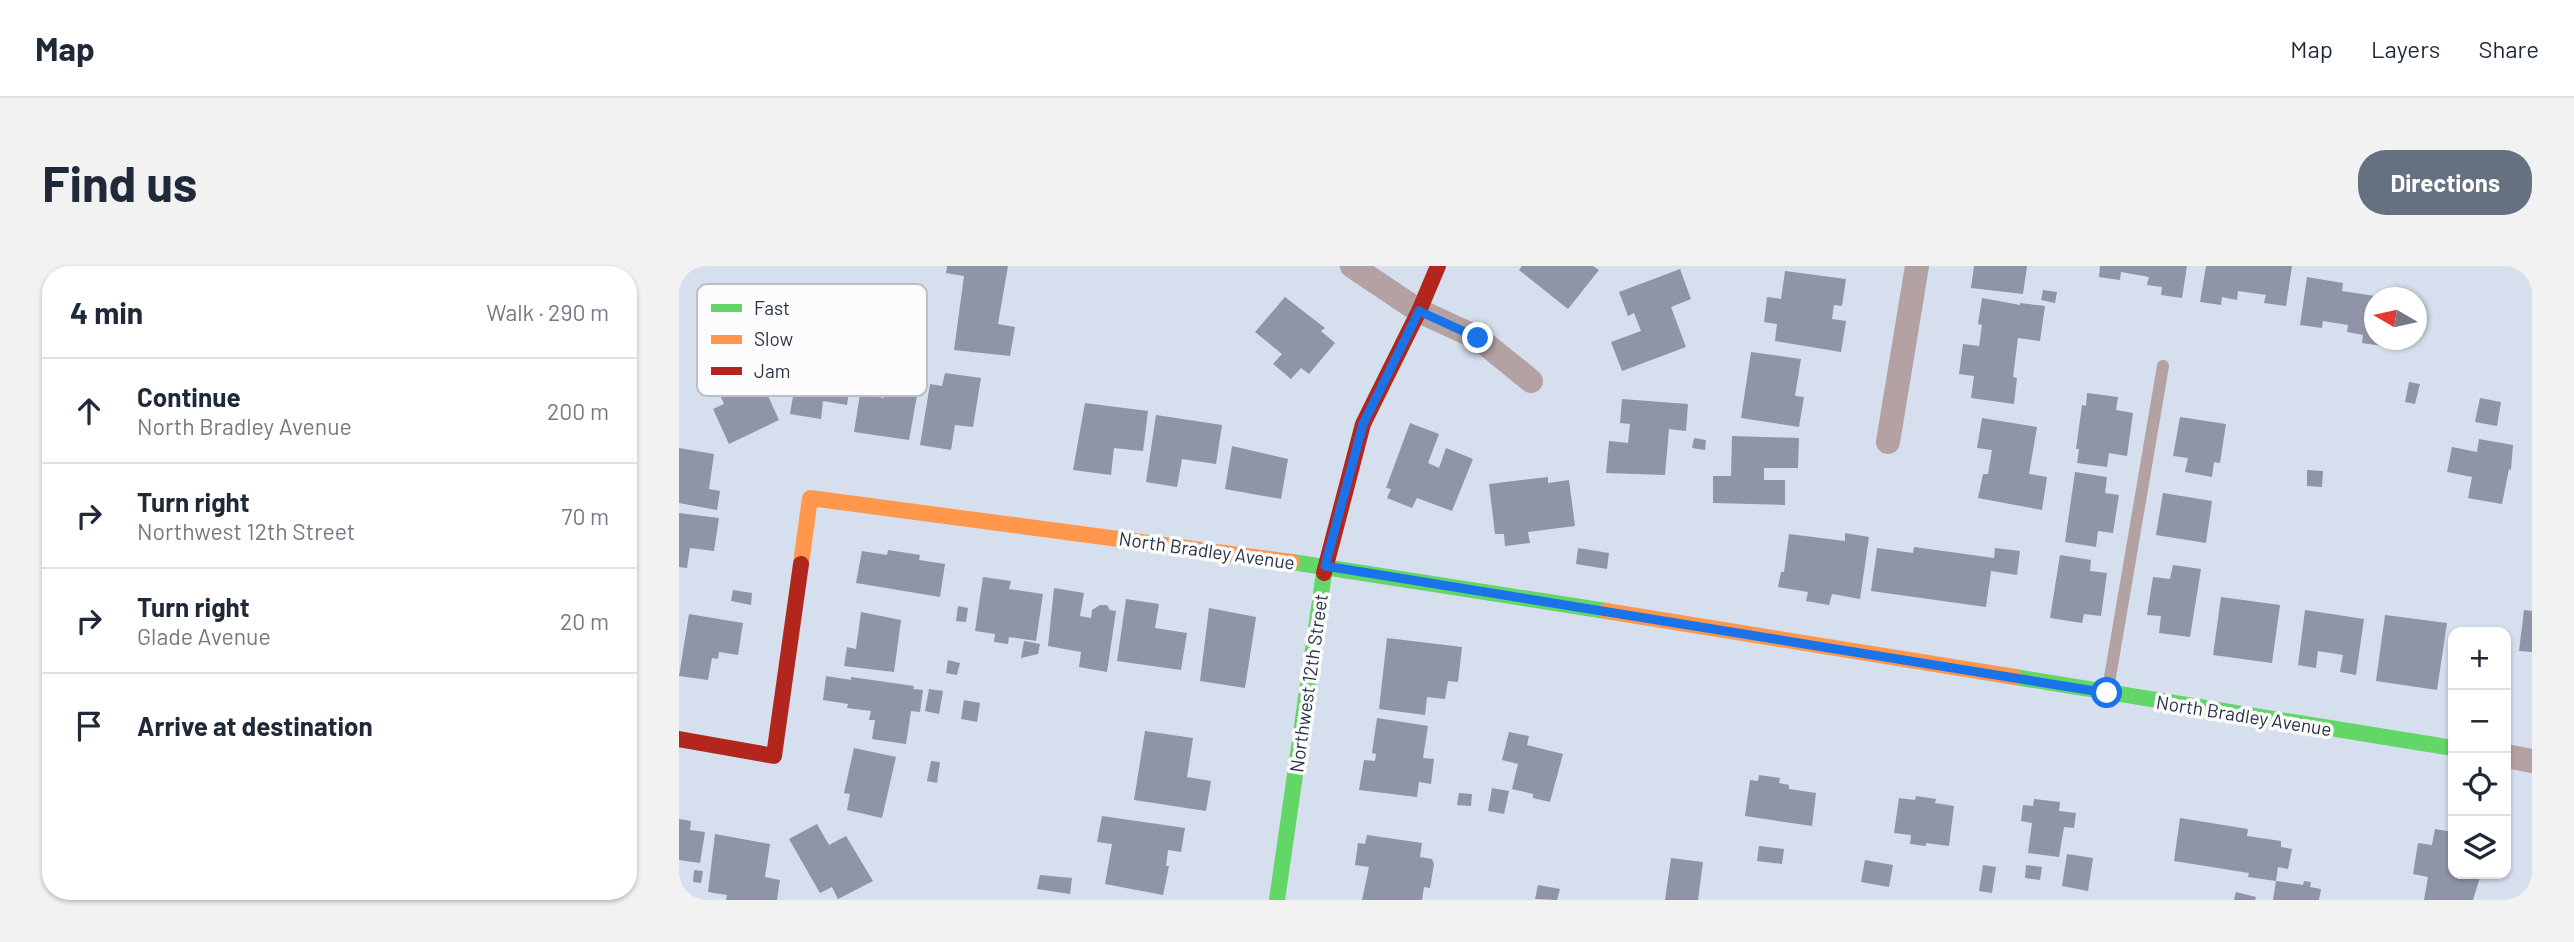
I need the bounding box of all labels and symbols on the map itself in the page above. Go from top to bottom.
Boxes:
legend [697,284,927,396]
north arrow [2364,287,2427,350]
text: Fast [754,296,790,319]
route end [1462,322,1493,353]
text: Slow [754,327,793,350]
text: Jam [754,359,790,382]
street label: North Bradley Avenue [1118,526,1296,574]
street label: Northwest 12th Street [1284,592,1332,774]
route start [2091,677,2122,708]
street label: North Bradley Avenue [2155,690,2333,740]

